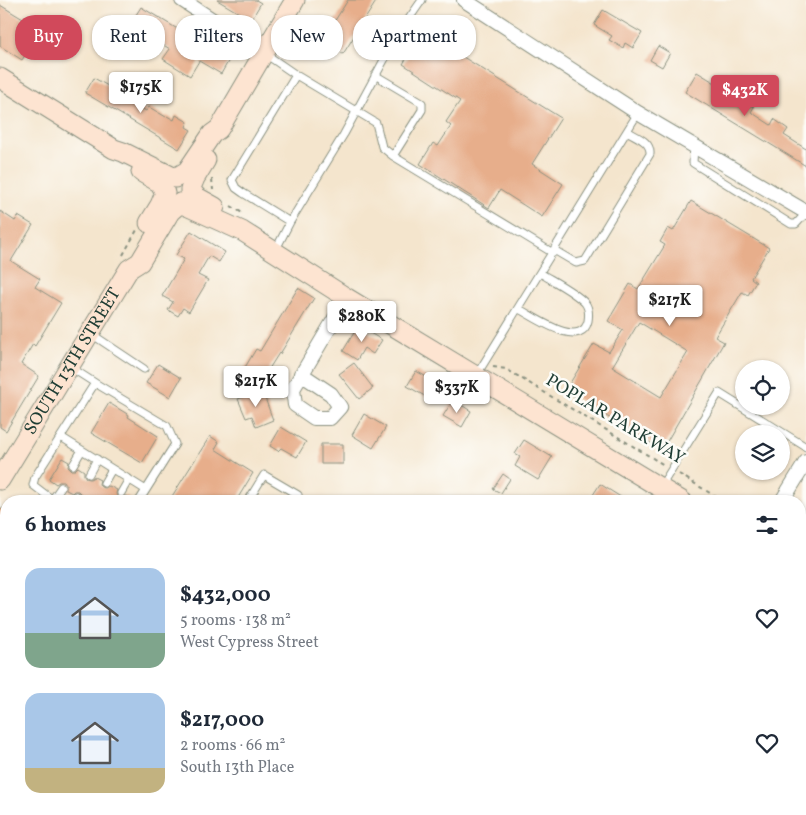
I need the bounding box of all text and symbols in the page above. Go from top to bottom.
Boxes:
chip: Buy [15,15,82,60]
chip: Rent [92,15,165,60]
chip: Filters [175,15,261,60]
chip: New [271,15,343,60]
chip: Apartment [353,15,476,60]
pin: $175K [106,72,176,114]
pin: $432K [710,74,780,117]
text: $175K [120,77,162,99]
text: $432K [722,80,768,102]
street label: SOUTH 13TH STREET [18,283,127,440]
pin: $217K [635,284,705,327]
text: $217K [649,290,691,312]
pin: $280K [327,300,397,343]
text: $280K [338,306,386,328]
map controls [735,360,790,480]
button: locate [735,360,790,415]
pin: $217K [221,366,291,408]
street label: POPLAR PARKWAY [541,369,689,471]
text: $217K [235,371,277,393]
pin: $337K [422,372,492,414]
text: $337K [435,377,479,399]
button: layers [735,425,790,480]
text: 6 homes [25,511,106,540]
icon: filters [753,511,781,539]
text: $432,000 [180,581,271,610]
icon: home [65,588,125,648]
icon: heart [753,604,781,632]
text: 5 rooms · 138 m² [180,610,291,632]
text: West Cypress Street [180,632,319,654]
text: $217,000 [180,706,264,735]
icon: home [65,713,125,773]
icon: heart [753,729,781,757]
text: 2 rooms · 66 m² [180,735,286,757]
text: South 13th Place [180,757,294,779]

